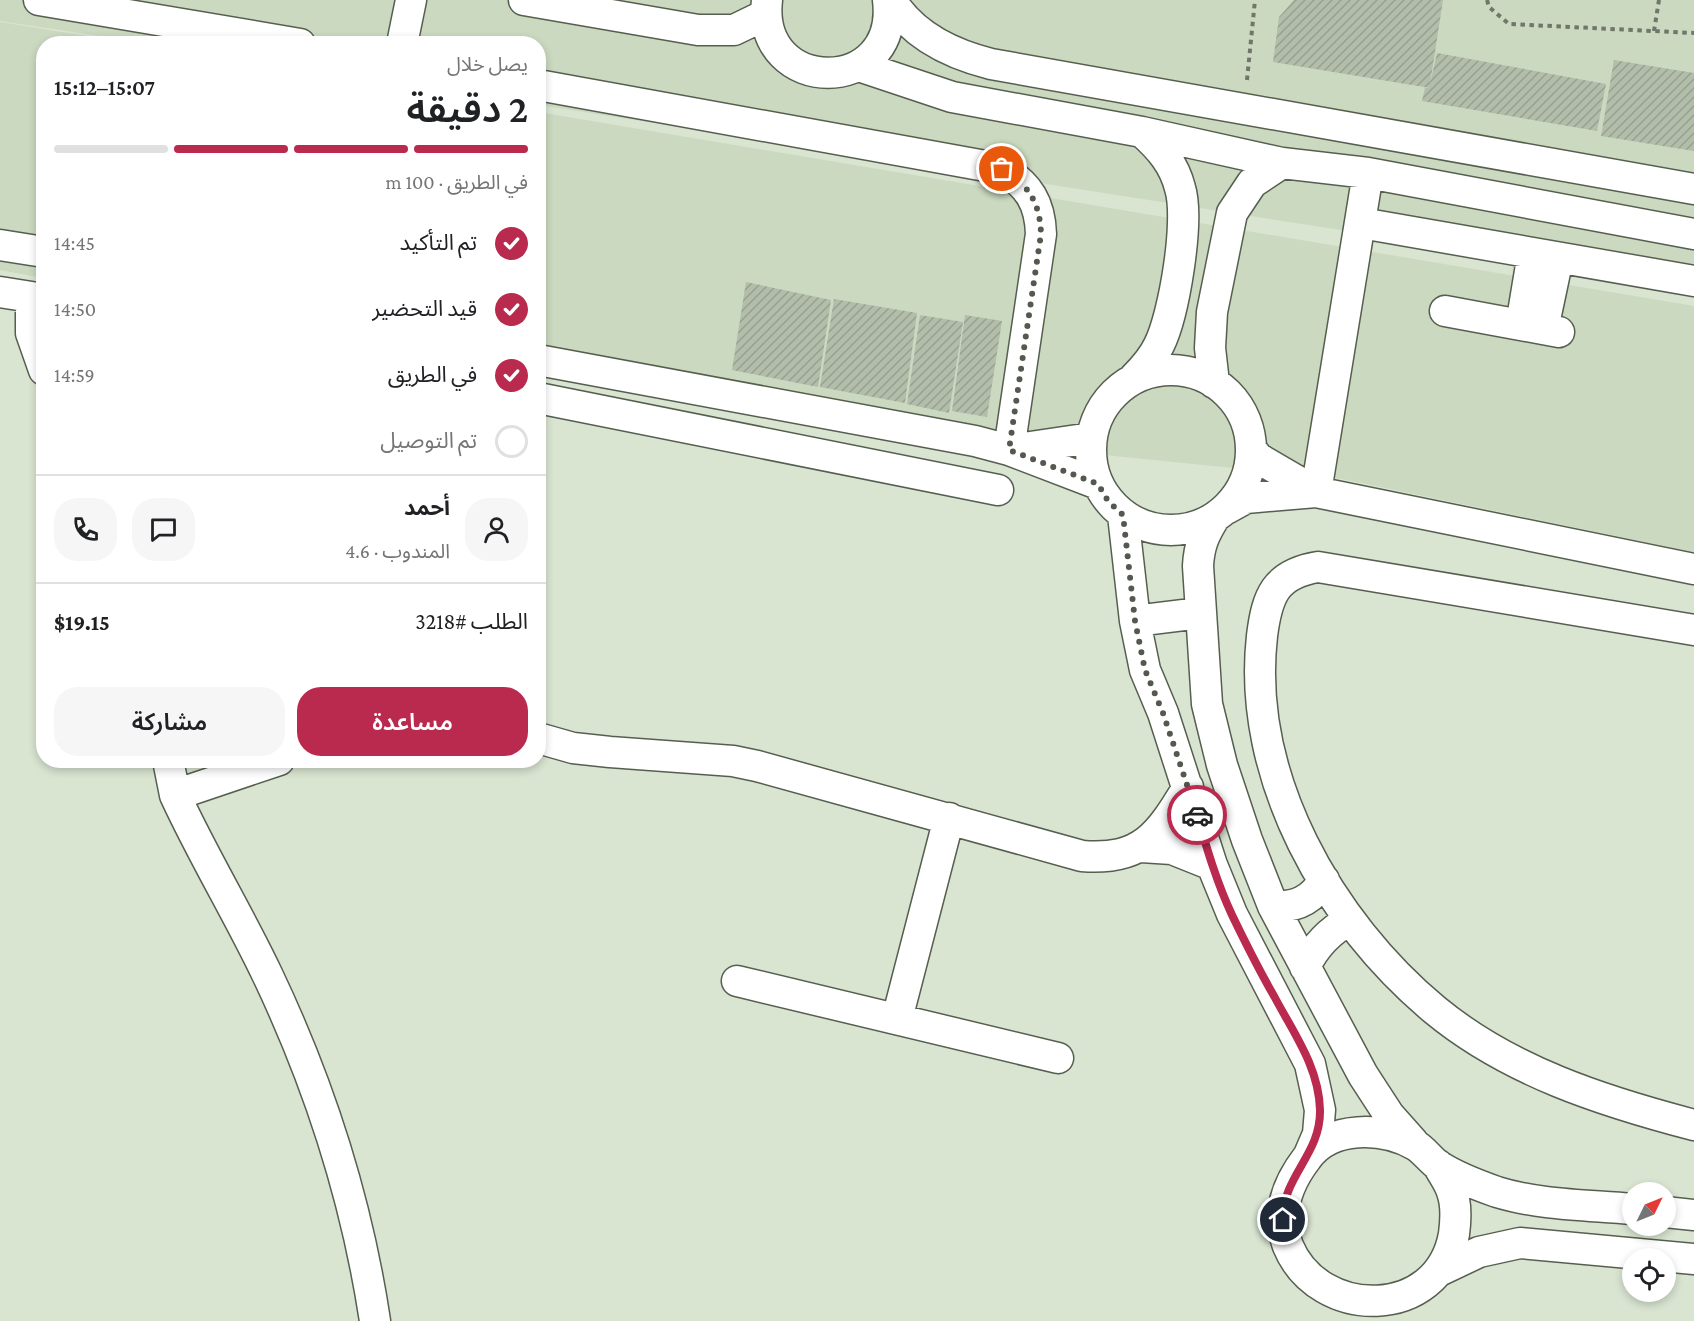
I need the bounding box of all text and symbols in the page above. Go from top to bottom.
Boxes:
text: يصل خلال [447,53,528,75]
text: 15:07–15:12 [54,75,155,100]
text: 2 دقيقة [407,87,528,130]
pin [976,143,1027,194]
icon: bag [985,152,1018,185]
text: في الطريق · 100 m [386,171,528,193]
icon: check [495,227,528,260]
text: تم التأكيد [399,230,477,255]
text: 14:45 [54,232,95,254]
icon: check [495,293,528,326]
text: قيد التحضير [372,296,477,321]
text: 14:50 [54,298,96,320]
icon: check [495,359,528,392]
text: في الطريق [388,362,477,387]
text: 14:59 [54,364,95,386]
text: تم التوصيل [380,428,477,453]
text: أحمد [404,495,450,520]
button: phone [54,498,117,561]
button: chat [132,498,195,561]
button: person [465,498,528,561]
text: المندوب · 4.6 [345,540,450,562]
text: الطلب #3218 [415,609,528,634]
text: $19.15 [54,610,110,635]
button: مشاركة [54,687,285,756]
button: مساعدة [297,687,528,756]
courier [1167,785,1227,845]
icon: car [1181,799,1214,832]
north arrow [1622,1182,1676,1236]
map controls [1622,1182,1676,1302]
pin [1257,1194,1308,1245]
icon: home [1266,1203,1299,1236]
button: locate [1622,1248,1676,1302]

